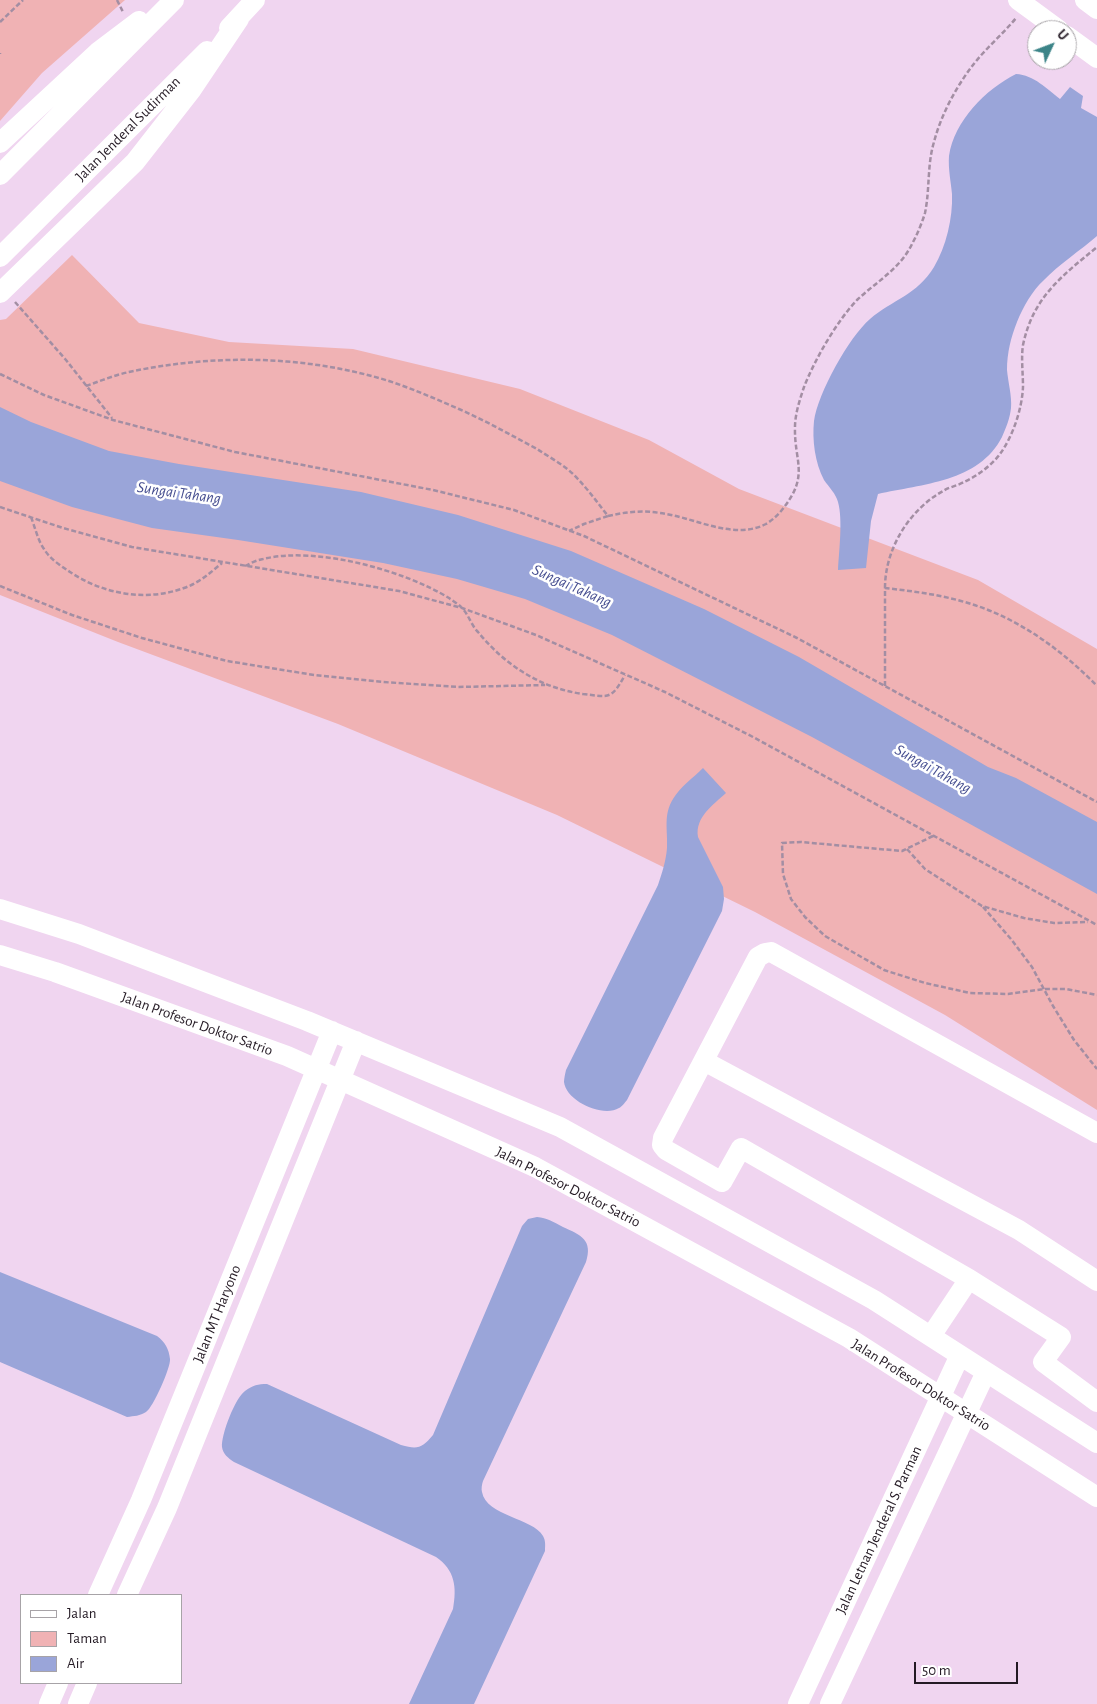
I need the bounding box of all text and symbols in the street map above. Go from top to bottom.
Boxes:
north arrow [1027,20,1077,70]
text: U [1054,27,1070,43]
street label: Jalan Jenderal Sudirman [72,73,184,185]
water label: Sungai Tahang [136,478,222,508]
water label: Sungai Tahang [529,560,615,612]
water label: Sungai Tahang [891,740,975,798]
street label: Jalan Profesor Doktor Satrio [119,988,275,1060]
street label: Jalan Profesor Doktor Satrio [493,1143,643,1231]
street label: Jalan MT Haryono [189,1262,245,1366]
street label: Jalan Profesor Doktor Satrio [848,1335,994,1435]
street label: Jalan Letnan Jenderal S. Parman [832,1443,926,1617]
legend [20,1594,182,1684]
text: Jalan [67,1606,97,1621]
text: Taman [67,1631,107,1646]
scale bar [917,1652,1021,1684]
text: Air [67,1656,84,1671]
text: 50 m [922,1663,951,1678]

